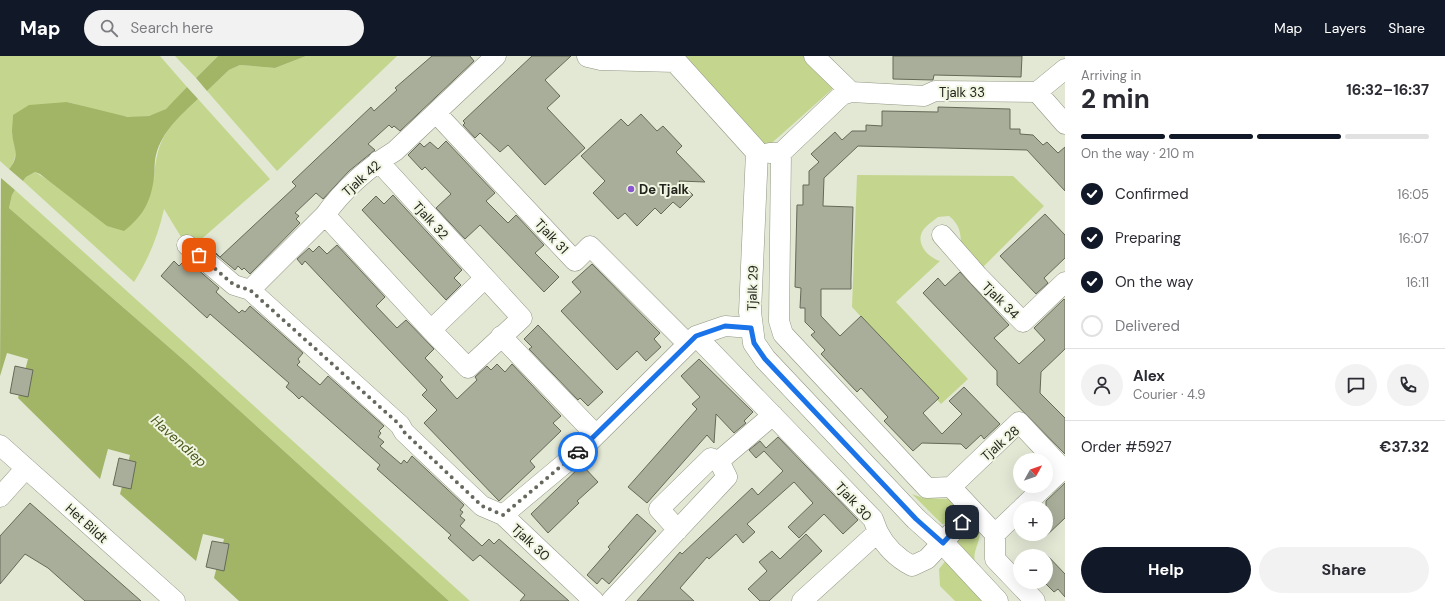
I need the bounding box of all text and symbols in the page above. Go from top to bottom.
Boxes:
search box [84,10,364,46]
text: Map [20,16,60,41]
icon: search [98,17,120,39]
text: Search here [130,18,213,38]
text: Map [1274,19,1302,37]
text: Layers [1324,19,1366,37]
text: Share [1388,19,1425,37]
text: Arriving in [1081,67,1141,84]
text: 16:32–16:37 [1346,80,1429,100]
text: 2 min [1081,82,1150,116]
street label: Tjalk 33 [939,84,985,101]
text: On the way · 210 m [1081,145,1194,162]
street label: Tjalk 42 [339,157,384,200]
place label: De Tjalk [639,181,689,198]
icon: check [1081,183,1103,205]
marker: De Tjalk [626,184,636,194]
text: Confirmed [1115,184,1189,204]
text: 16:05 [1397,186,1429,203]
street label: Tjalk 32 [409,198,452,243]
street label: Tjalk 31 [531,215,572,257]
icon: check [1081,227,1103,249]
text: Preparing [1115,228,1181,248]
text: 16:07 [1399,230,1429,247]
pin [182,238,216,272]
icon: bag [188,244,210,266]
street label: Tjalk 29 [743,265,762,311]
icon: check [1081,271,1103,293]
text: On the way [1115,272,1194,292]
text: 16:11 [1406,274,1429,291]
street label: Tjalk 34 [978,278,1023,323]
text: Delivered [1115,316,1180,336]
button: person [1081,364,1123,406]
button: chat [1335,364,1377,406]
button: phone [1387,364,1429,406]
text: Alex [1133,366,1165,386]
text: Courier · 4.9 [1133,386,1205,403]
water label: Havendiep [147,411,211,471]
street label: Tjalk 28 [978,422,1023,465]
courier [558,432,598,472]
text: Order #5927 [1081,437,1172,457]
text: €37.32 [1380,437,1429,457]
icon: car [567,441,589,463]
north arrow [1013,453,1053,493]
map controls [1013,453,1053,589]
street label: Tjalk 30 [832,478,876,525]
street label: Het Bildt [62,500,112,547]
button: + [1013,501,1053,541]
pin [945,505,979,539]
icon: home [951,511,973,533]
street label: Tjalk 30 [508,520,554,565]
button: Help [1081,547,1251,593]
button: Share [1259,547,1429,593]
button: − [1013,549,1053,589]

